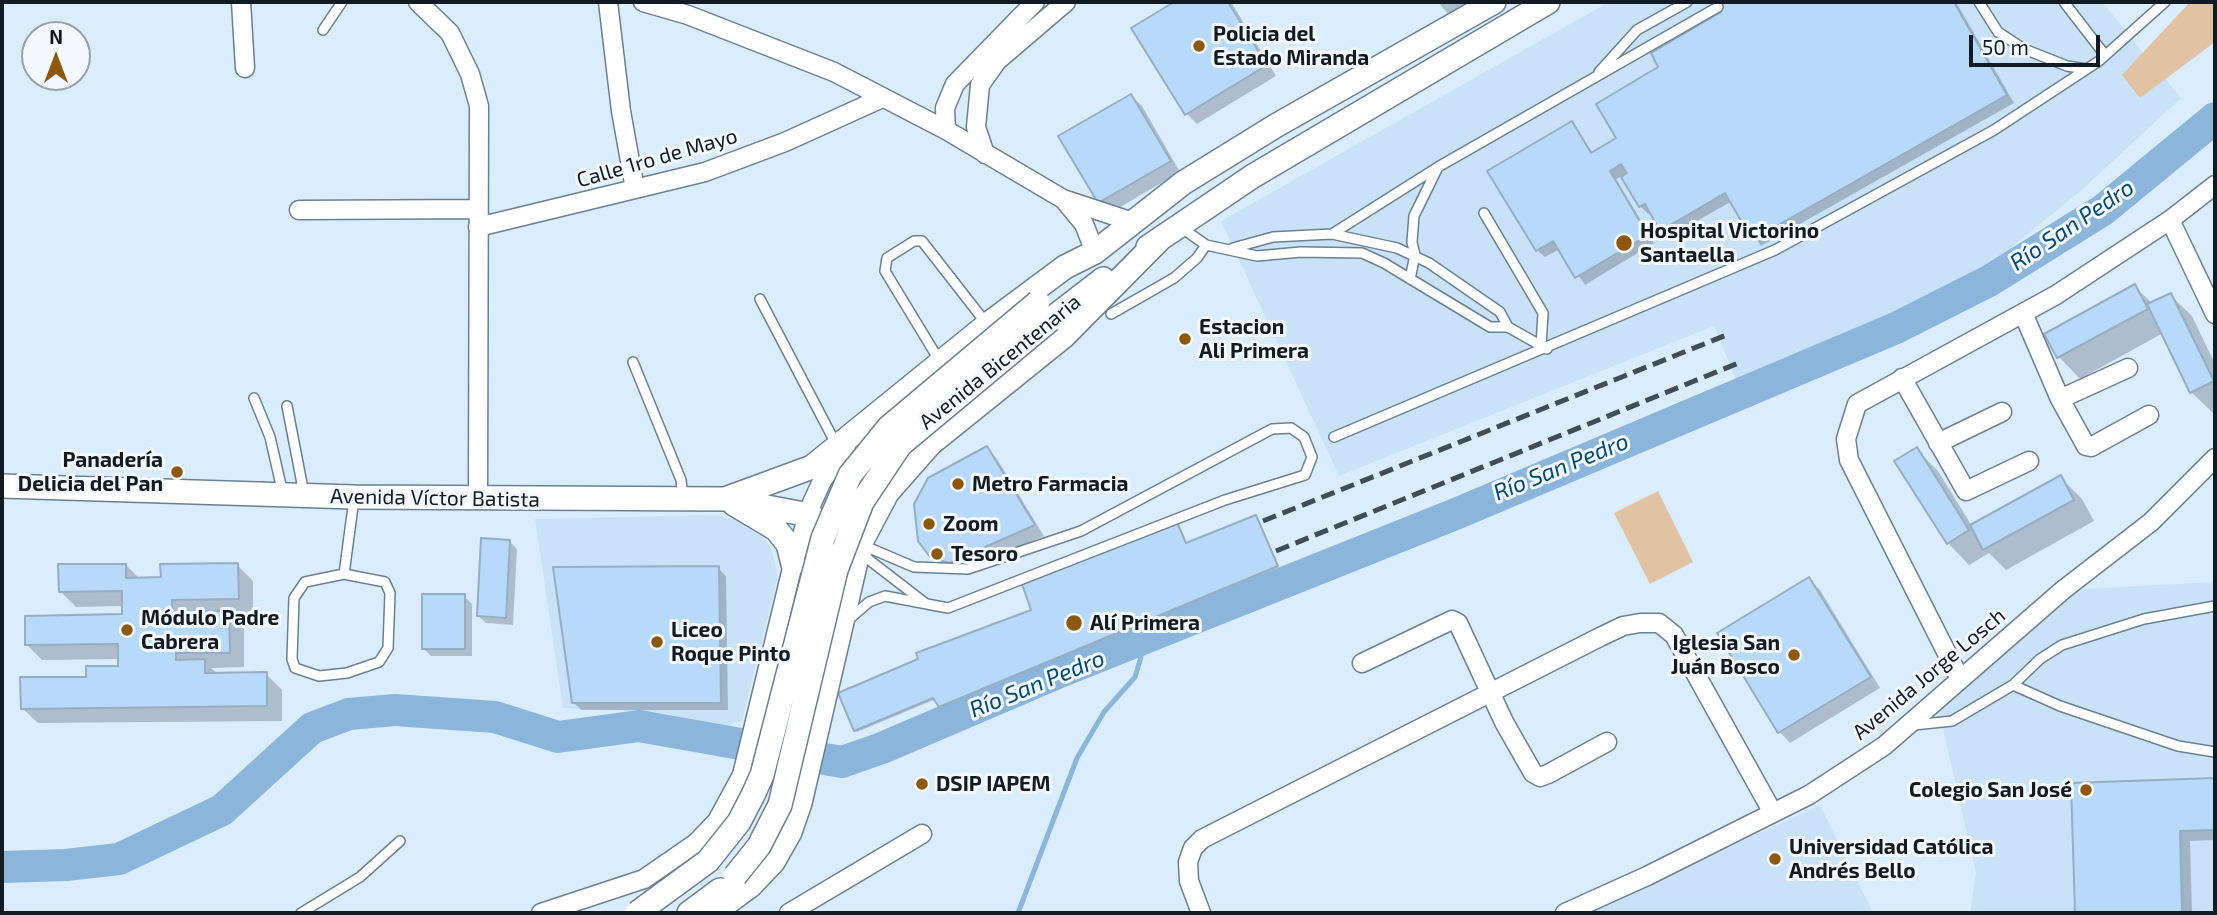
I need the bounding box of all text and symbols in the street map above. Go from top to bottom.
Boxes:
north arrow [21,21,91,91]
place label: Policia del Estado Miranda [1213,21,1369,71]
scale bar [1972,21,2103,65]
text: N [49,25,63,48]
text: 50 m [1982,34,2029,59]
marker: Policia del Estado Miranda [1191,38,1207,54]
street label: Calle 1ro de Mayo [574,123,740,193]
water label: Río San Pedro [2005,173,2139,277]
place label: Hospital Victorino Santaella [1640,218,1819,268]
marker: Hospital Victorino Santaella [1614,233,1634,253]
street label: Avenida Bicentenaria [914,289,1086,435]
place label: Estacion Ali Primera [1199,314,1309,364]
marker: Estacion Ali Primera [1177,331,1193,347]
water label: Río San Pedro [1489,427,1633,507]
place label: Panadería Delicia del Pan [18,447,163,497]
marker: Panadería Delicia del Pan [169,464,185,480]
place label: Metro Farmacia [972,471,1129,497]
marker: Metro Farmacia [950,476,966,492]
street label: Avenida Víctor Batista [330,484,540,512]
place label: Zoom [943,511,999,537]
marker: Zoom [921,516,937,532]
place label: Tesoro [951,541,1018,567]
marker: Tesoro [929,546,945,562]
street label: Avenida Jorge Losch [1848,603,2010,745]
place label: Módulo Padre Cabrera [141,605,279,655]
place label: Alí Primera [1090,610,1200,636]
marker: Alí Primera [1064,613,1084,633]
place label: Liceo Roque Pinto [671,617,791,667]
marker: Módulo Padre Cabrera [119,622,135,638]
place label: Iglesia San Juán Bosco [1671,630,1780,680]
marker: Liceo Roque Pinto [649,634,665,650]
water label: Río San Pedro [965,644,1109,724]
marker: Iglesia San Juán Bosco [1786,647,1802,663]
place label: DSIP IAPEM [936,771,1050,797]
marker: DSIP IAPEM [914,776,930,792]
place label: Colegio San José [1909,777,2072,803]
marker: Colegio San José [2078,782,2094,798]
place label: Universidad Católica Andrés Bello [1789,834,1994,884]
marker: Universidad Católica Andrés Bello [1767,851,1783,867]

